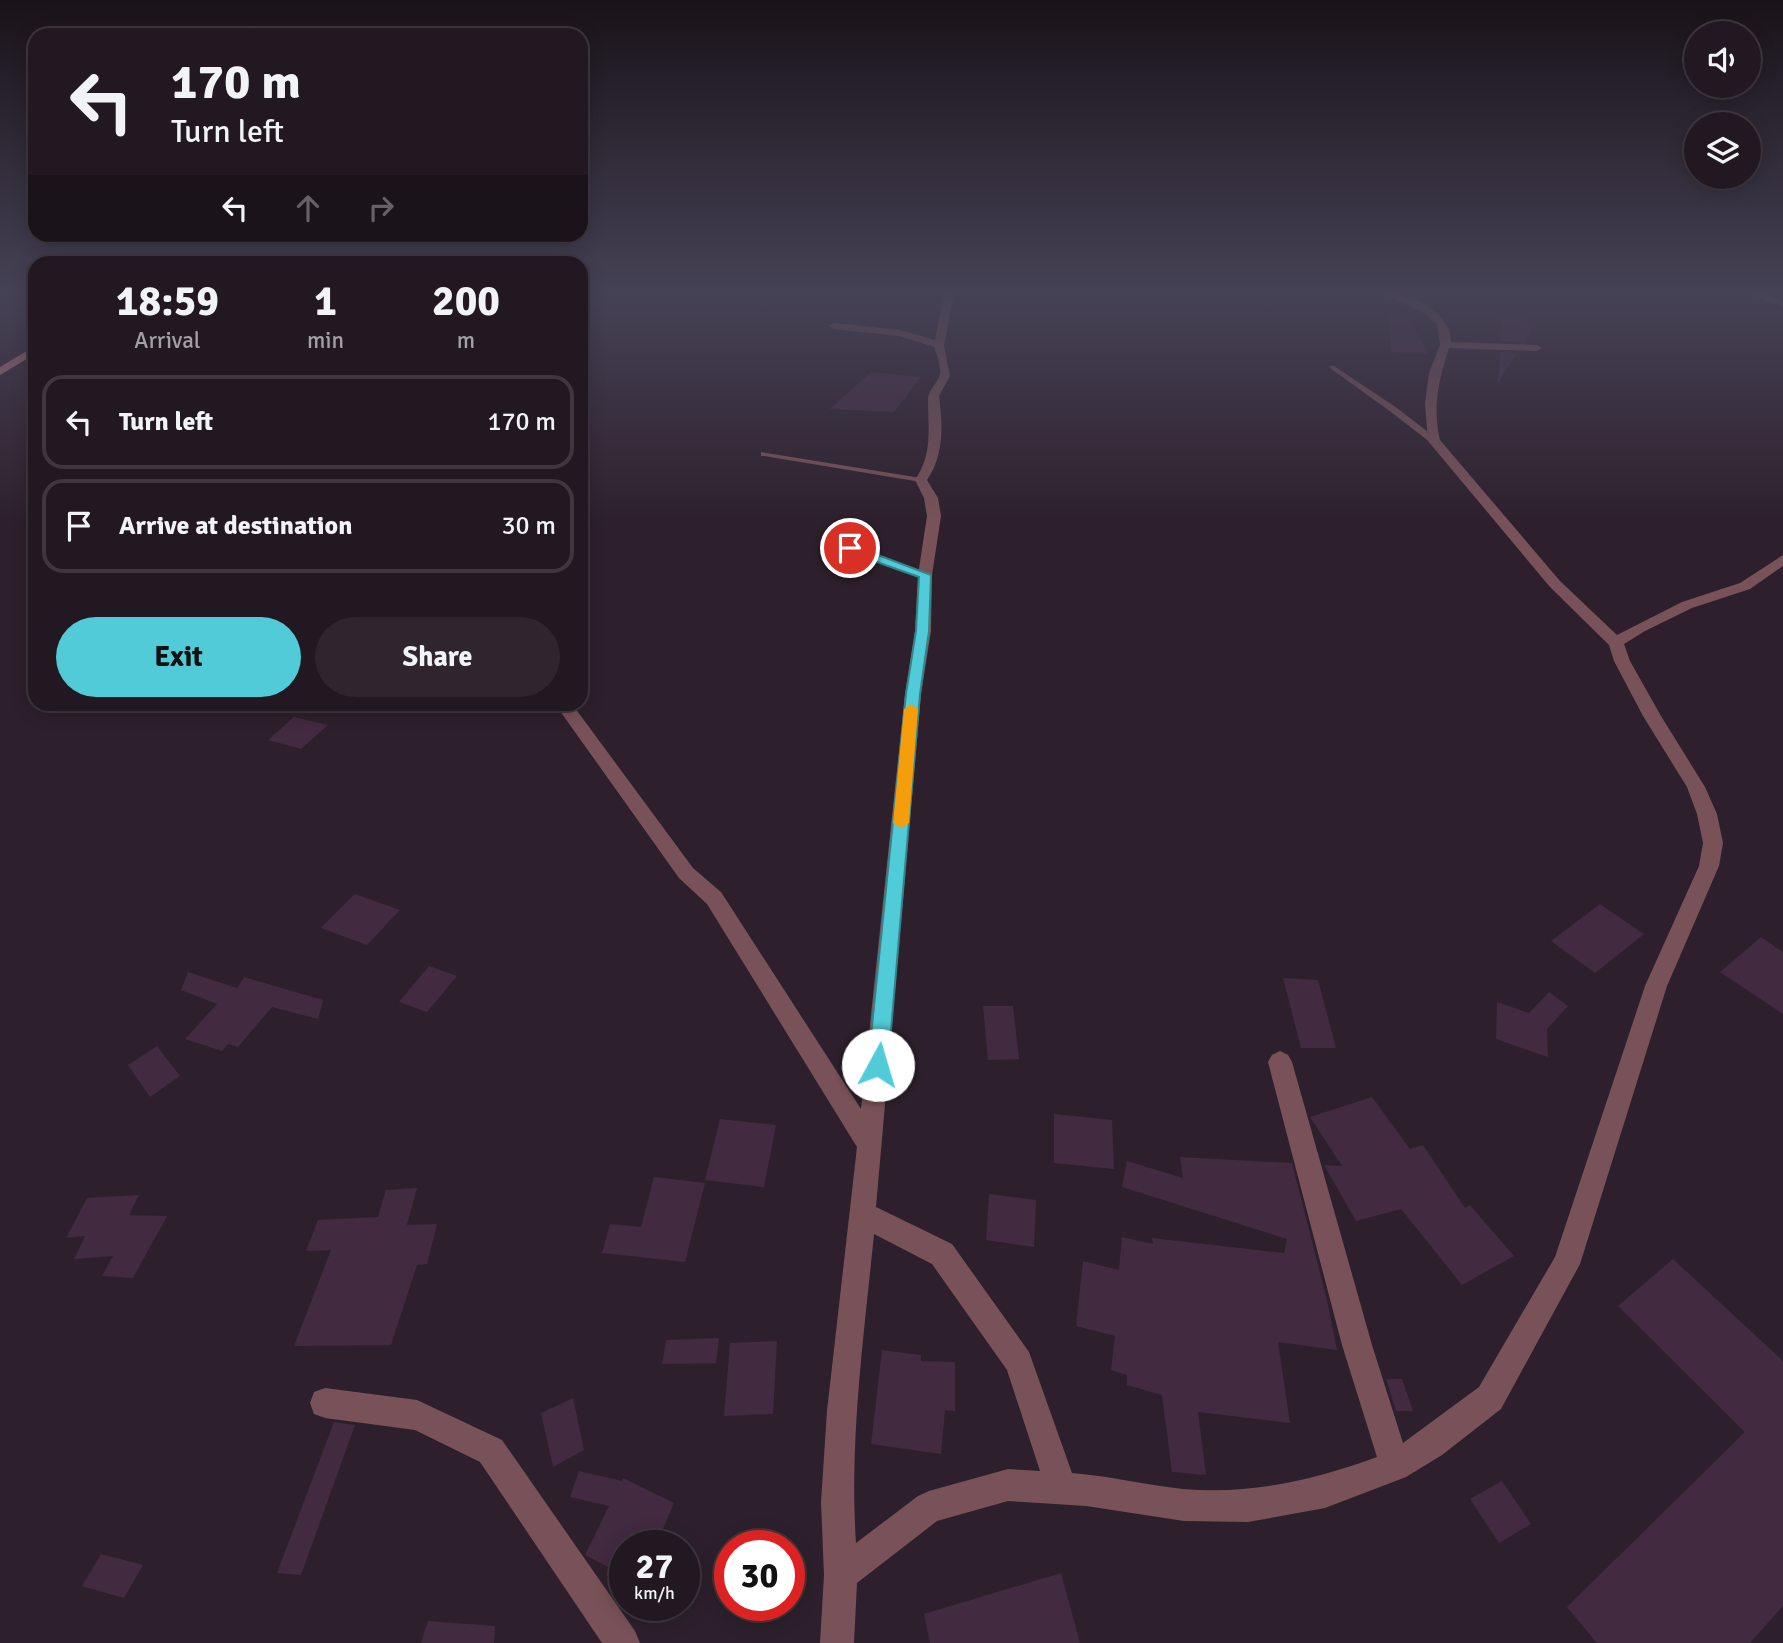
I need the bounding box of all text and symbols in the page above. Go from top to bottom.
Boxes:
map controls [1684,21,1761,189]
button: sound [1684,21,1761,98]
text: 170 m [171,52,301,112]
icon: left [56,56,147,147]
text: Turn left [171,112,284,151]
button: layers [1684,112,1761,189]
icon: left [216,189,254,227]
icon: ahead [289,189,327,227]
icon: right [362,189,400,227]
text: 18:59 [116,276,219,327]
text: 1 [314,276,337,327]
text: 200 [432,276,500,327]
text: Arrival [134,326,201,355]
text: min [307,326,344,355]
text: m [457,326,475,355]
icon: left [60,403,98,441]
text: Turn left [119,406,213,438]
text: 170 m [487,406,556,438]
icon: arrive [60,507,98,545]
text: Arrive at destination [119,510,352,542]
text: 30 m [501,510,556,542]
pin [820,518,880,578]
icon: arrive [831,529,869,567]
button: Exit [56,617,301,697]
button: Share [315,617,560,697]
position arrow [841,1028,915,1102]
speed limit sign: 30 [714,1530,805,1621]
text: 27 [636,1545,673,1588]
text: km/h [634,1582,675,1604]

